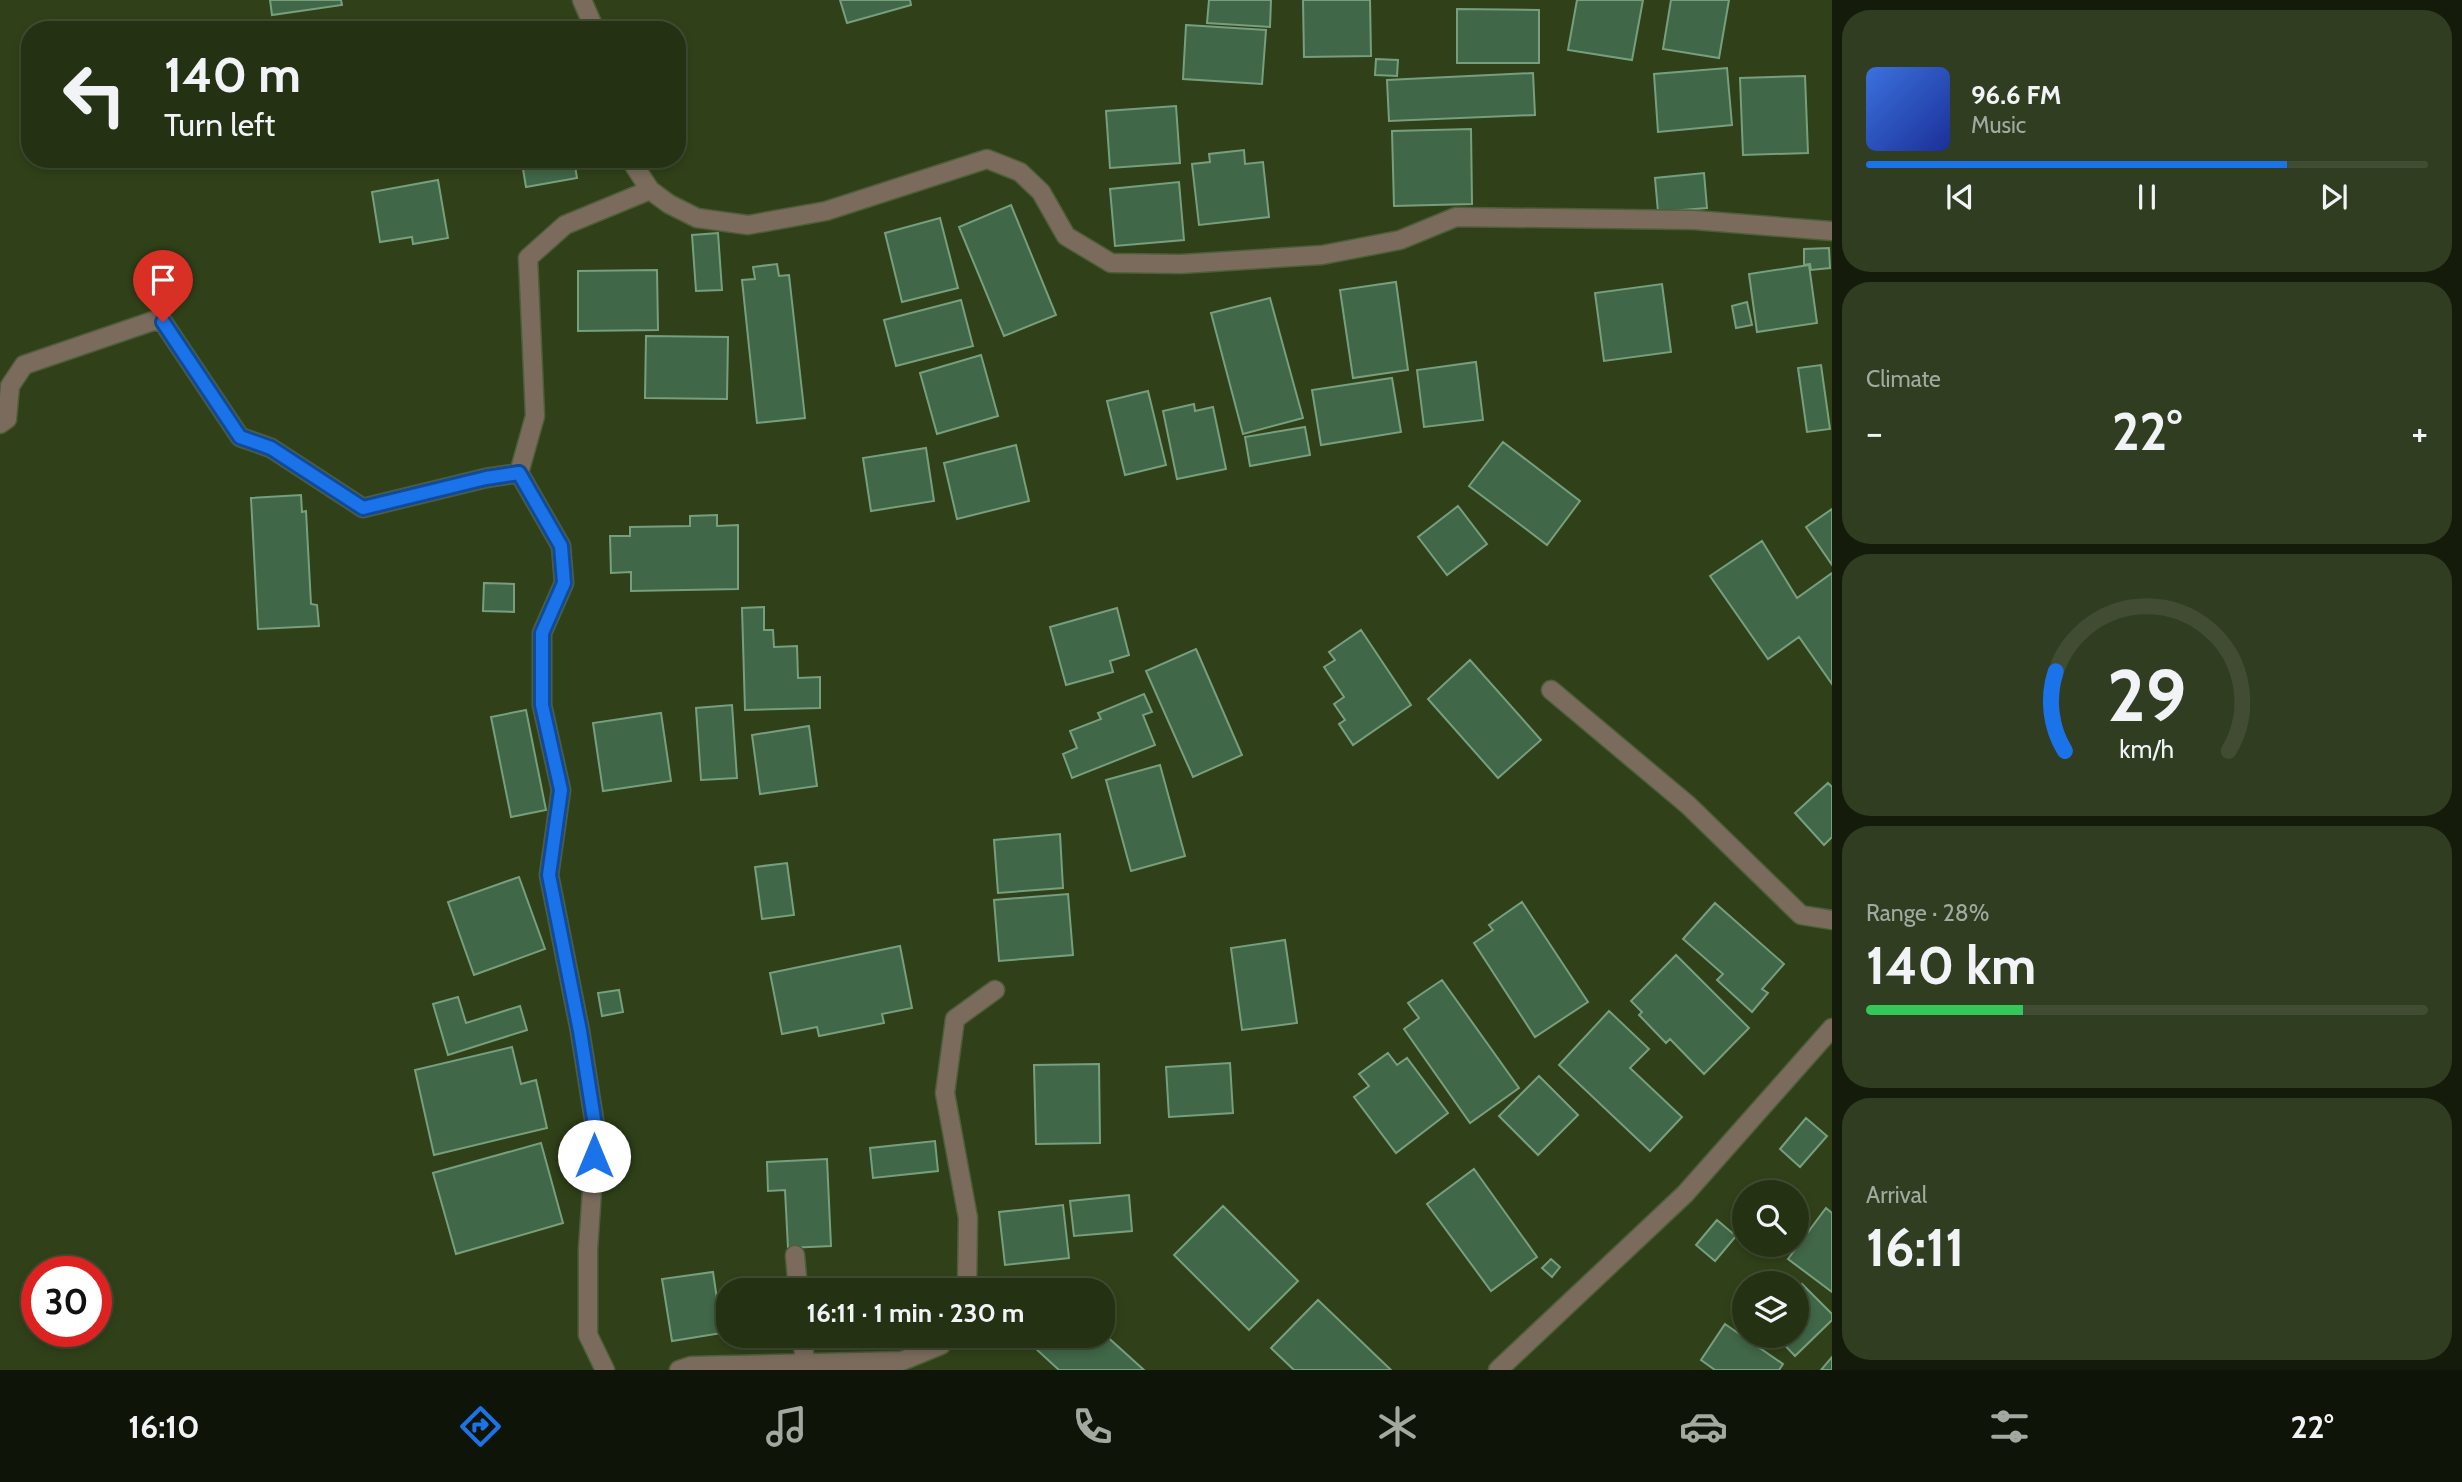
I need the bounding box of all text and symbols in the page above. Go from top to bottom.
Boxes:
text: 140 m [164,45,301,104]
icon: left [49,49,140,140]
text: 96.6 FM [1971,79,2061,111]
text: Turn left [164,105,275,144]
text: Music [1971,111,2026,139]
icon: previous [1941,178,1979,216]
icon: pause [2128,178,2166,216]
icon: next [2315,178,2353,216]
pin [133,250,193,322]
icon: arrive [144,261,182,299]
text: Climate [1866,365,1941,393]
text: 22° [2112,400,2182,463]
text: − [1866,409,1883,456]
text: + [2411,409,2428,456]
text: 29 [2107,651,2187,739]
text: km/h [2120,734,2174,764]
text: Range · 28% [1866,899,1989,927]
text: 140 km [1866,934,2036,997]
position arrow [557,1119,631,1193]
map controls [1732,1180,1809,1348]
button: search [1732,1180,1809,1257]
text: Arrival [1866,1181,1927,1209]
text: 16:11 [1866,1216,1964,1279]
speed limit sign: 30 [21,1256,112,1347]
button: layers [1732,1271,1809,1348]
text: 16:11 · 1 min · 230 m [807,1297,1024,1329]
icon: directions [456,1402,505,1451]
icon: music [762,1402,811,1451]
icon: phone [1068,1402,1117,1451]
icon: climate [1373,1402,1422,1451]
icon: car [1679,1402,1728,1451]
icon: filters [1985,1402,2034,1451]
text: 16:10 [128,1407,200,1446]
text: 22° [2290,1407,2334,1446]

